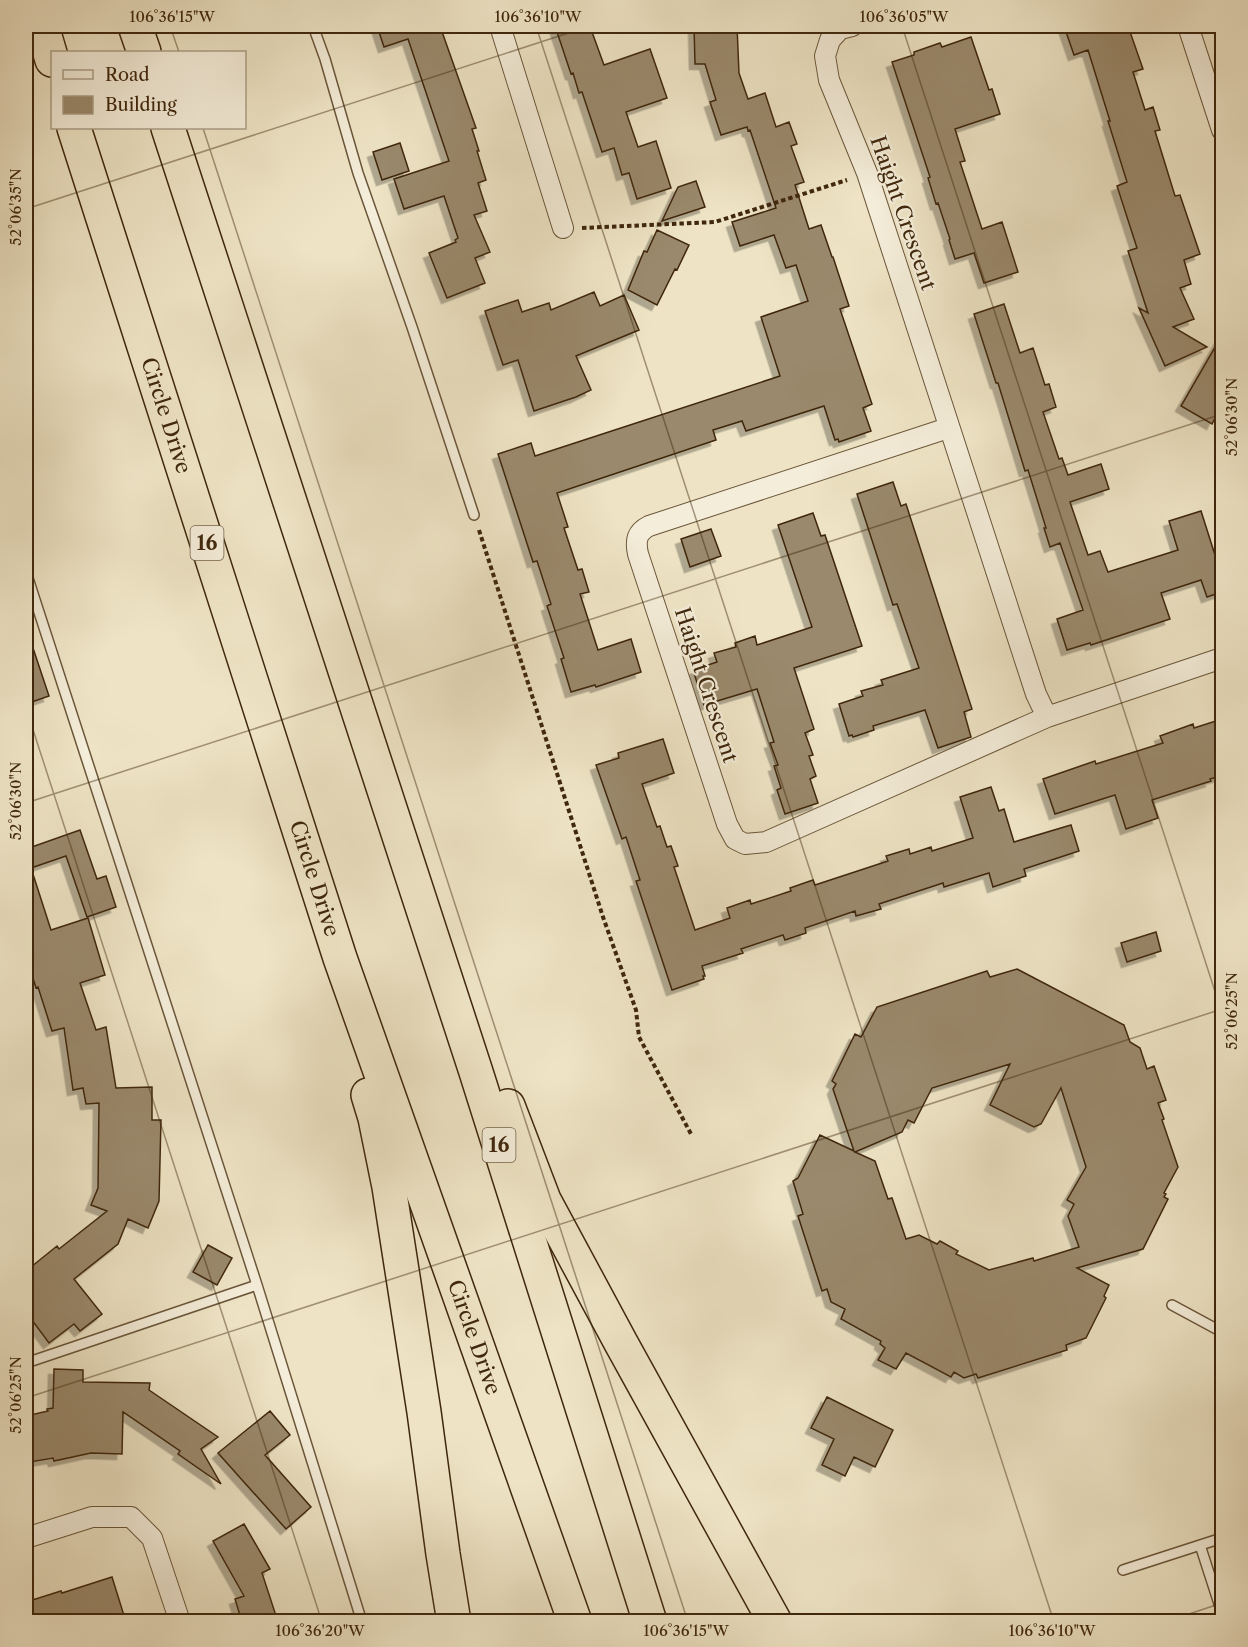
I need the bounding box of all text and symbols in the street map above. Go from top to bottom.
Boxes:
text: 106°36'15"W [129,7,215,26]
text: 106°36'10"W [494,7,582,26]
text: 106°36'05"W [860,7,949,26]
legend [51,51,246,129]
text: Road [105,64,150,86]
text: Building [105,94,177,116]
street label: Haight Crescent [865,132,942,294]
text: 52°06'35"N [6,168,25,246]
street label: Circle Drive [136,354,197,477]
text: 52°06'30"N [1222,378,1241,456]
road number: 16 [190,526,224,560]
street label: Haight Crescent [670,604,744,766]
text: 52°06'30"N [6,762,25,840]
street label: Circle Drive [285,817,345,939]
text: 52°06'25"N [1222,972,1241,1050]
road number: 16 [482,1128,516,1162]
street label: Circle Drive [443,1276,507,1398]
text: 52°06'25"N [6,1356,25,1434]
text: 106°36'20"W [275,1621,365,1640]
text: 106°36'15"W [643,1621,729,1640]
text: 106°36'10"W [1008,1621,1096,1640]

